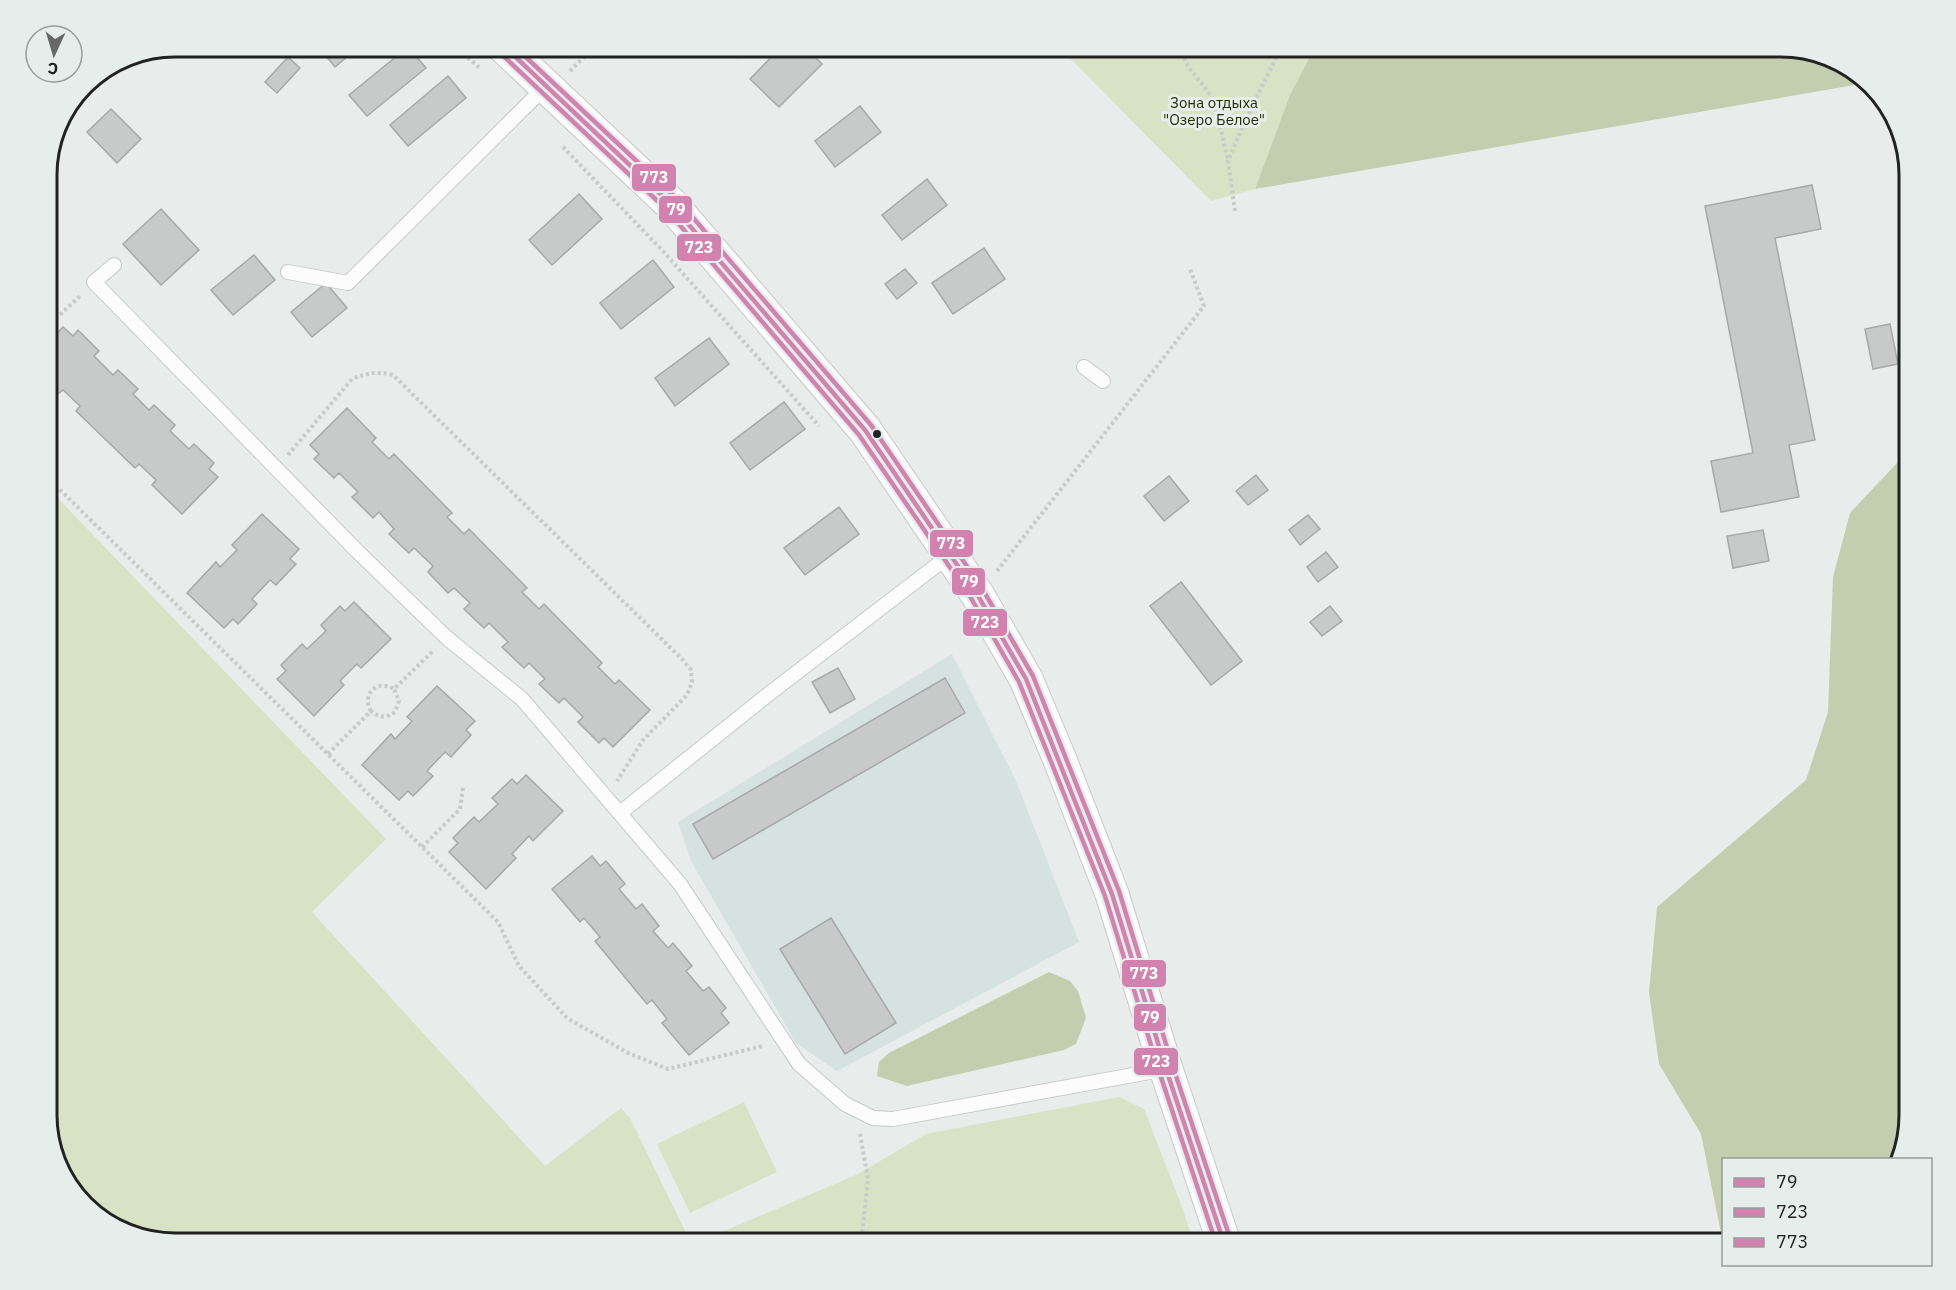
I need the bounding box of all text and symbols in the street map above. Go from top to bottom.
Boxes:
north arrow [24,24,84,84]
text: С [47,59,59,79]
park label: Зона отдыха "Озеро Белое" [1163,93,1265,129]
line badge: 773 [631,163,677,192]
text: 773 [640,167,668,187]
line badge: 79 [658,195,693,224]
text: 79 [666,199,686,219]
line badge: 723 [676,233,722,262]
text: 723 [685,237,713,257]
unlabelled marker [871,428,883,440]
line badge: 773 [929,529,974,558]
text: 773 [937,533,965,553]
line badge: 79 [951,567,986,596]
text: 79 [959,571,979,591]
line badge: 723 [962,608,1008,637]
text: 723 [971,612,999,632]
line badge: 773 [1121,959,1167,988]
text: 773 [1130,963,1158,983]
line badge: 79 [1133,1003,1167,1032]
text: 79 [1140,1007,1160,1027]
line badge: 723 [1133,1047,1179,1076]
text: 723 [1142,1051,1170,1071]
legend [1722,1158,1932,1266]
text: 79 [1776,1170,1798,1193]
text: 723 [1776,1200,1808,1223]
text: 773 [1776,1230,1808,1253]

